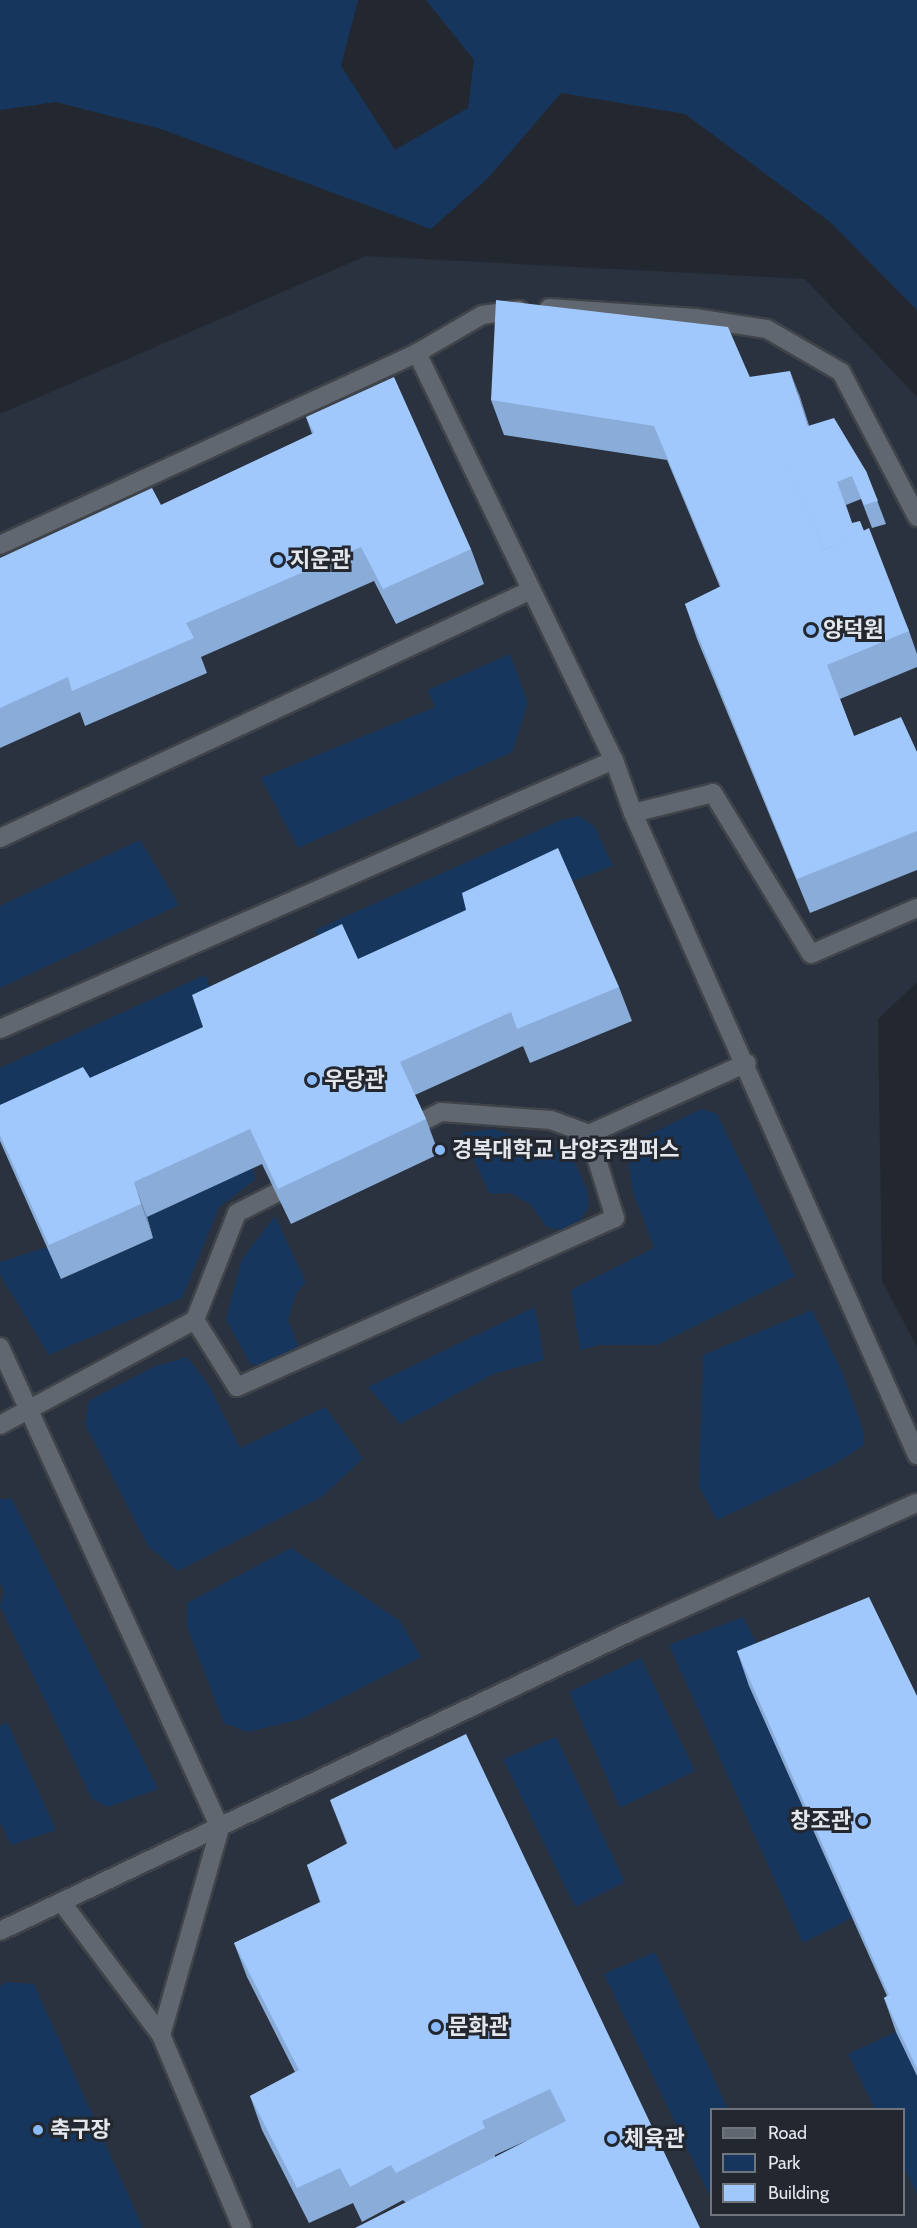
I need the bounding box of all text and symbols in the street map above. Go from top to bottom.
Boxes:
place label: 지운관 [290,547,351,573]
marker: 지운관 [271,553,285,567]
place label: 양덕원 [823,617,884,643]
marker: 양덕원 [804,623,818,637]
place label: 우당관 [324,1067,385,1093]
marker: 우당관 [305,1073,319,1087]
place label: 경복대학교 남양주캠퍼스 [452,1137,680,1163]
marker: 경복대학교 남양주캠퍼스 [433,1143,447,1157]
place label: 창조관 [790,1808,851,1834]
marker: 창조관 [856,1814,870,1828]
place label: 문화관 [448,2014,509,2040]
marker: 문화관 [429,2020,443,2034]
legend [710,2108,905,2216]
place label: 축구장 [50,2117,111,2143]
text: Road [768,2122,807,2144]
marker: 축구장 [31,2123,45,2137]
place label: 체육관 [624,2126,685,2152]
marker: 체육관 [605,2132,619,2146]
text: Park [768,2152,800,2174]
text: Building [768,2182,829,2204]

